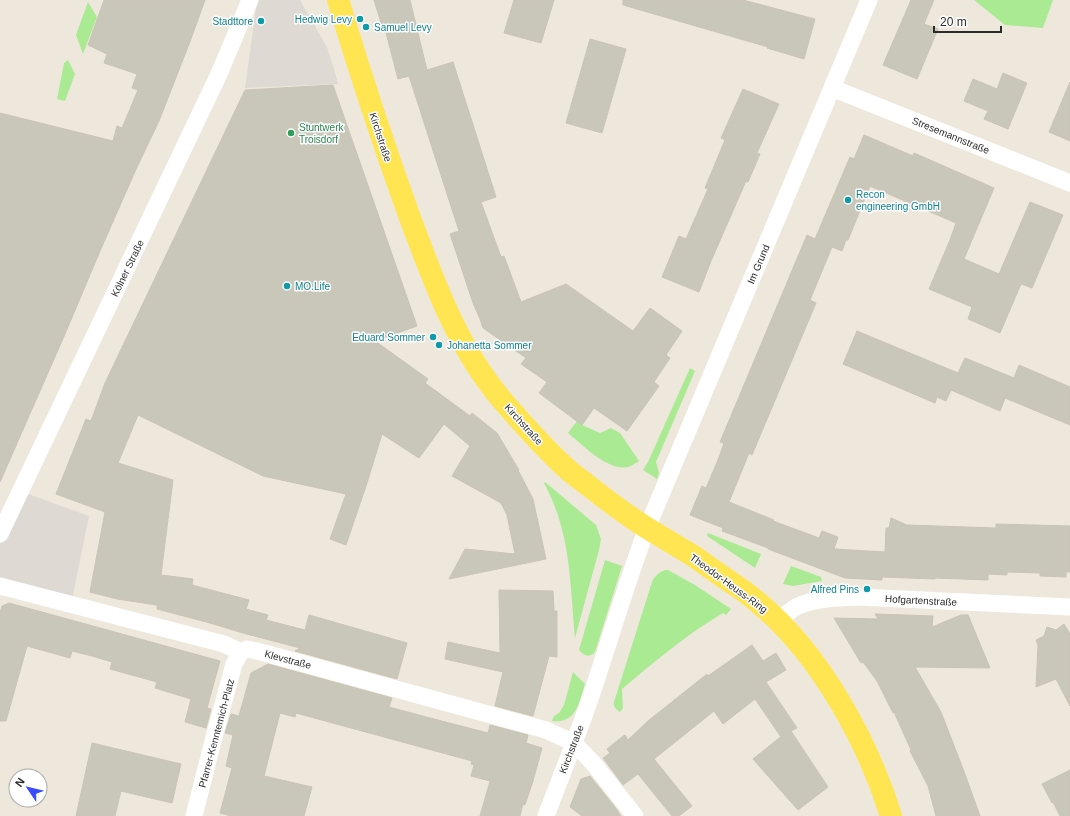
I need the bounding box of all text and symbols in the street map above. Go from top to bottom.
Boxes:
scale bar [934,8,1001,34]
place label: Hedwig Levy [295,14,352,25]
marker: Hedwig Levy [355,14,365,24]
text: 20 m [940,15,967,29]
place label: Stadttore [212,16,253,27]
marker: Stadttore [256,16,266,26]
marker: Samuel Levy [361,22,371,32]
place label: Samuel Levy [374,22,432,33]
street label: Kirchstraße [367,111,394,164]
street label: Stresemannstraße [911,115,991,156]
place label: Stuntwerk Troisdorf [299,122,344,145]
marker: Stuntwerk Troisdorf [286,128,296,138]
place label: Recon engineering GmbH [856,189,940,212]
marker: Recon engineering GmbH [843,195,853,205]
street label: Kölner Straße [109,238,146,298]
street label: Im Grund [745,243,772,286]
marker: MO.Life [282,281,292,291]
place label: MO.Life [295,281,330,292]
place label: Eduard Sommer [352,332,426,343]
marker: Eduard Sommer [428,332,438,342]
marker: Johanetta Sommer [434,340,444,350]
place label: Johanetta Sommer [447,340,532,351]
street label: Kirchstraße [502,402,545,447]
street label: Theodor-Heuss-Ring [688,552,769,615]
place label: Alfred Pins [811,584,859,595]
marker: Alfred Pins [862,584,872,594]
street label: Hofgartenstraße [885,593,958,608]
street label: Klevstraße [263,648,313,671]
street label: Pfarrer-Kenntemich-Platz [197,677,236,789]
street label: Kirchstraße [557,723,586,775]
north arrow [8,768,48,808]
text: N [13,776,27,789]

